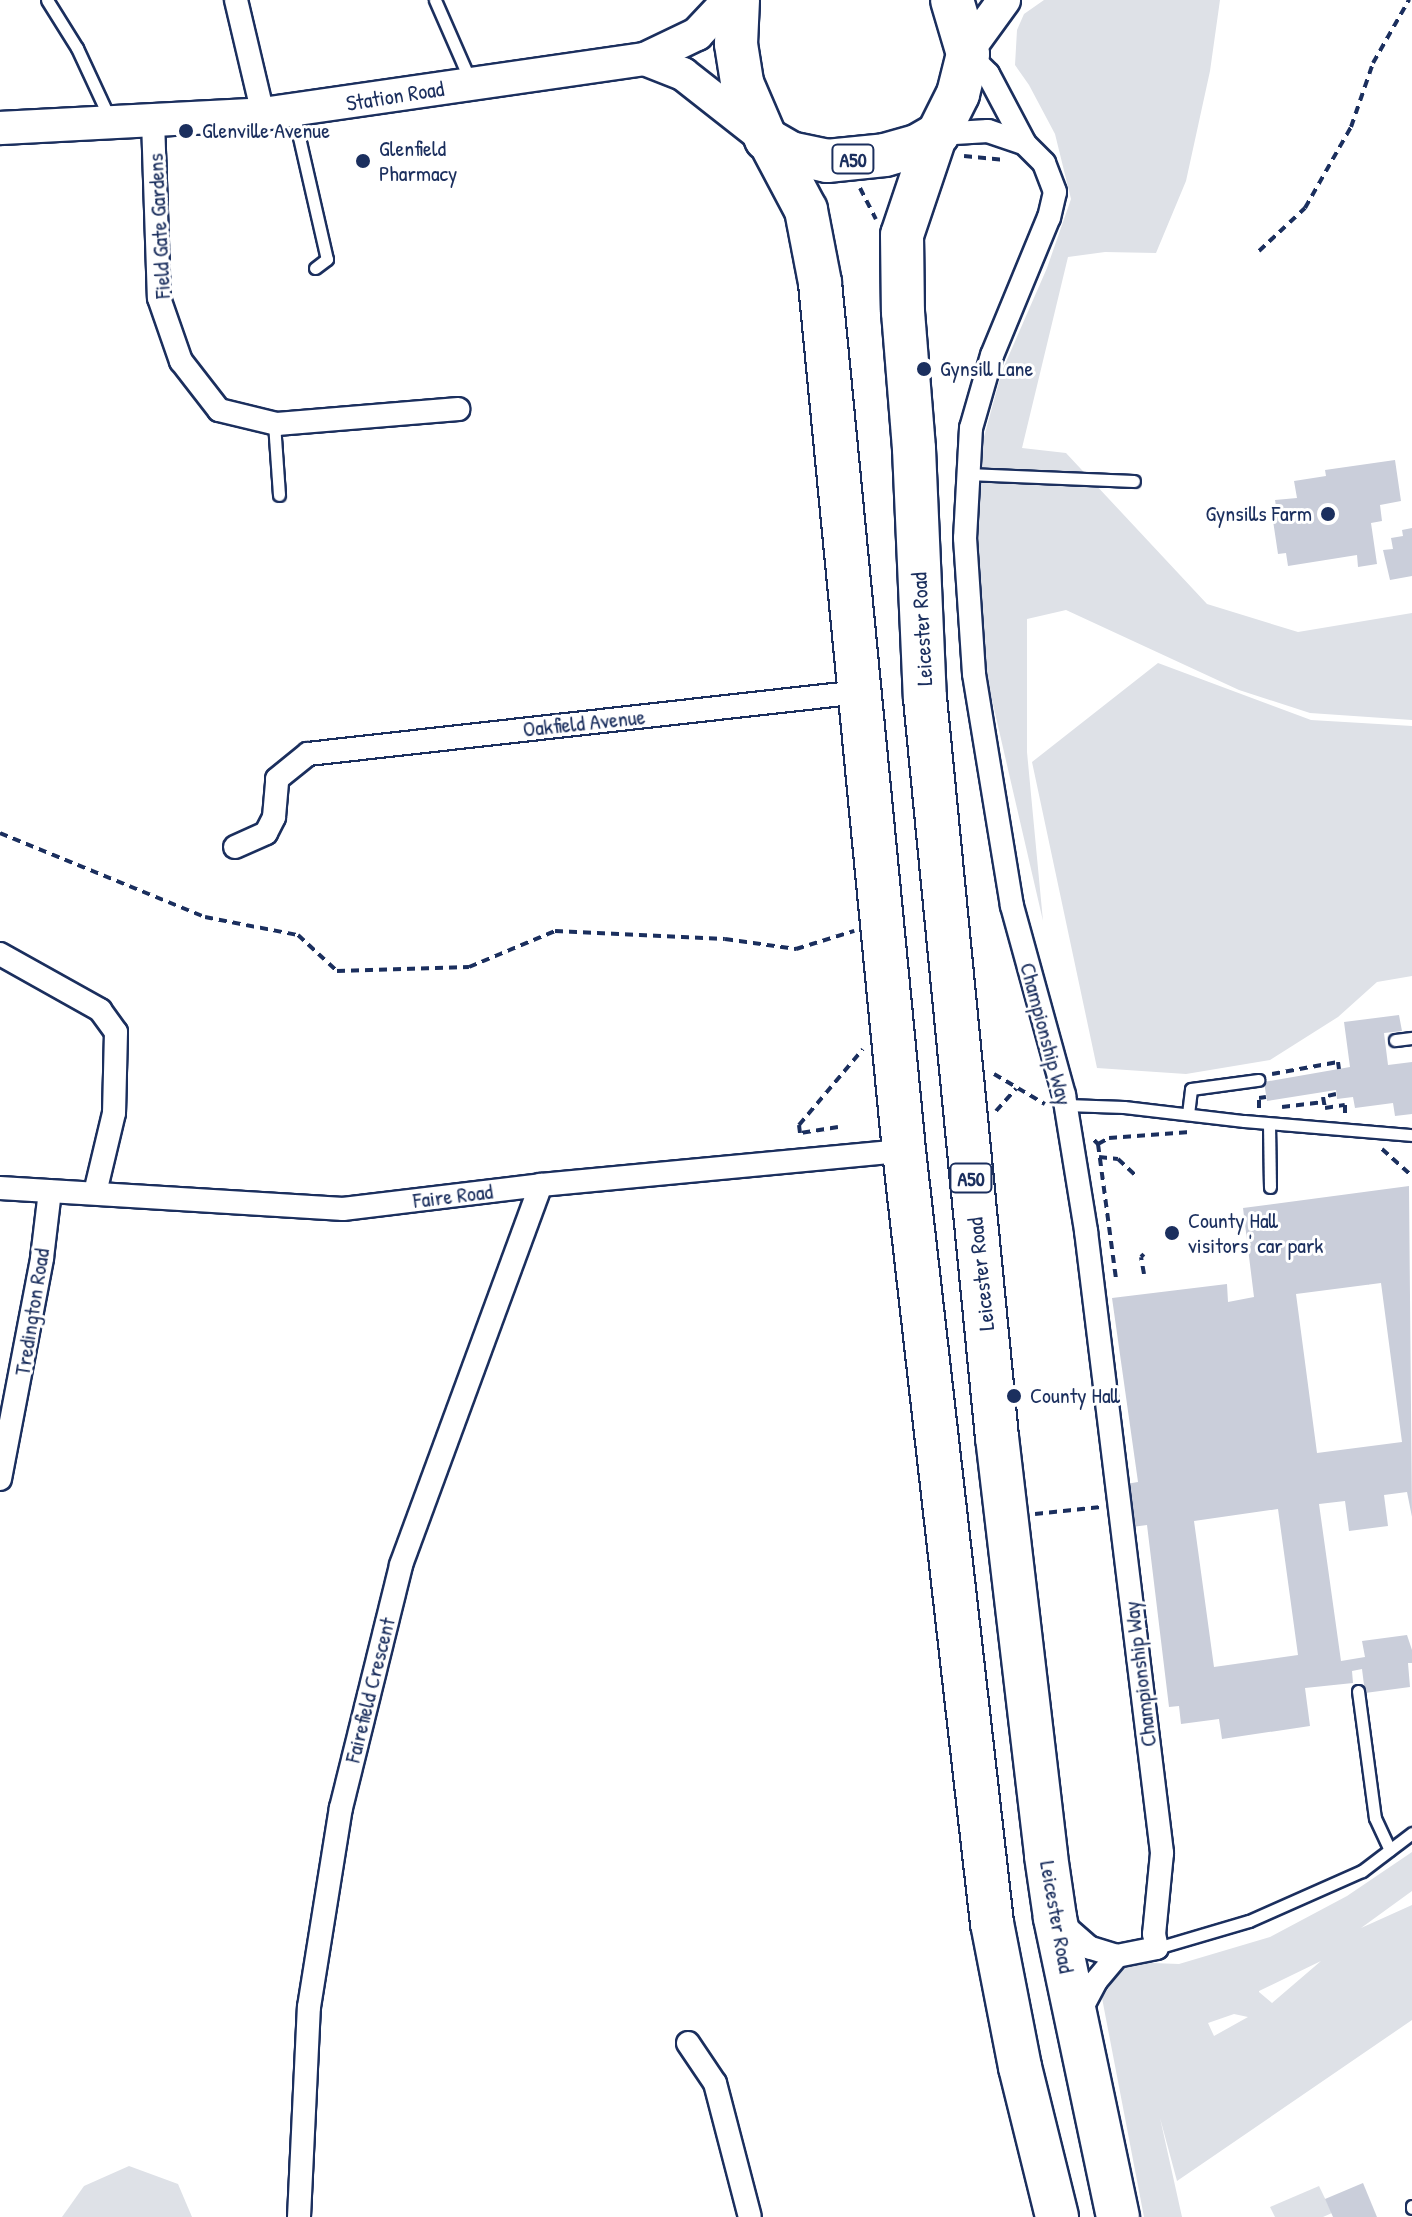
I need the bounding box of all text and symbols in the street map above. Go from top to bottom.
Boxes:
street label: Station Road [344,75,446,117]
place label: Glenville Avenue [202,118,330,144]
marker: Glenville Avenue [177,122,195,140]
place label: Glenfield Pharmacy [379,135,457,186]
road number: A50 [831,143,875,175]
marker: Glenfield Pharmacy [354,152,372,170]
street label: Field Gate Gardens [142,153,176,299]
place label: Gynsill Lane [940,356,1033,382]
marker: Gynsill Lane [915,360,933,378]
place label: Gynsills Farm [1205,501,1312,527]
marker: Gynsills Farm [1319,505,1337,523]
street label: Leicester Road [906,572,938,686]
street label: Oakfield Avenue [522,703,646,743]
street label: Championship Way [1014,960,1078,1108]
road number: A50 [949,1162,993,1194]
street label: Faire Road [412,1178,494,1214]
place label: County Hall visitors' car park [1188,1207,1323,1258]
street label: Leicester Road [962,1216,1000,1332]
marker: County Hall visitors' car park [1163,1224,1181,1242]
street label: Tredington Road [9,1247,55,1377]
place label: County Hall [1030,1383,1120,1409]
marker: County Hall [1005,1387,1023,1405]
street label: Championship Way [1118,1600,1162,1748]
street label: Fairefield Crescent [339,1615,401,1765]
street label: Leicester Road [1034,1859,1080,1975]

